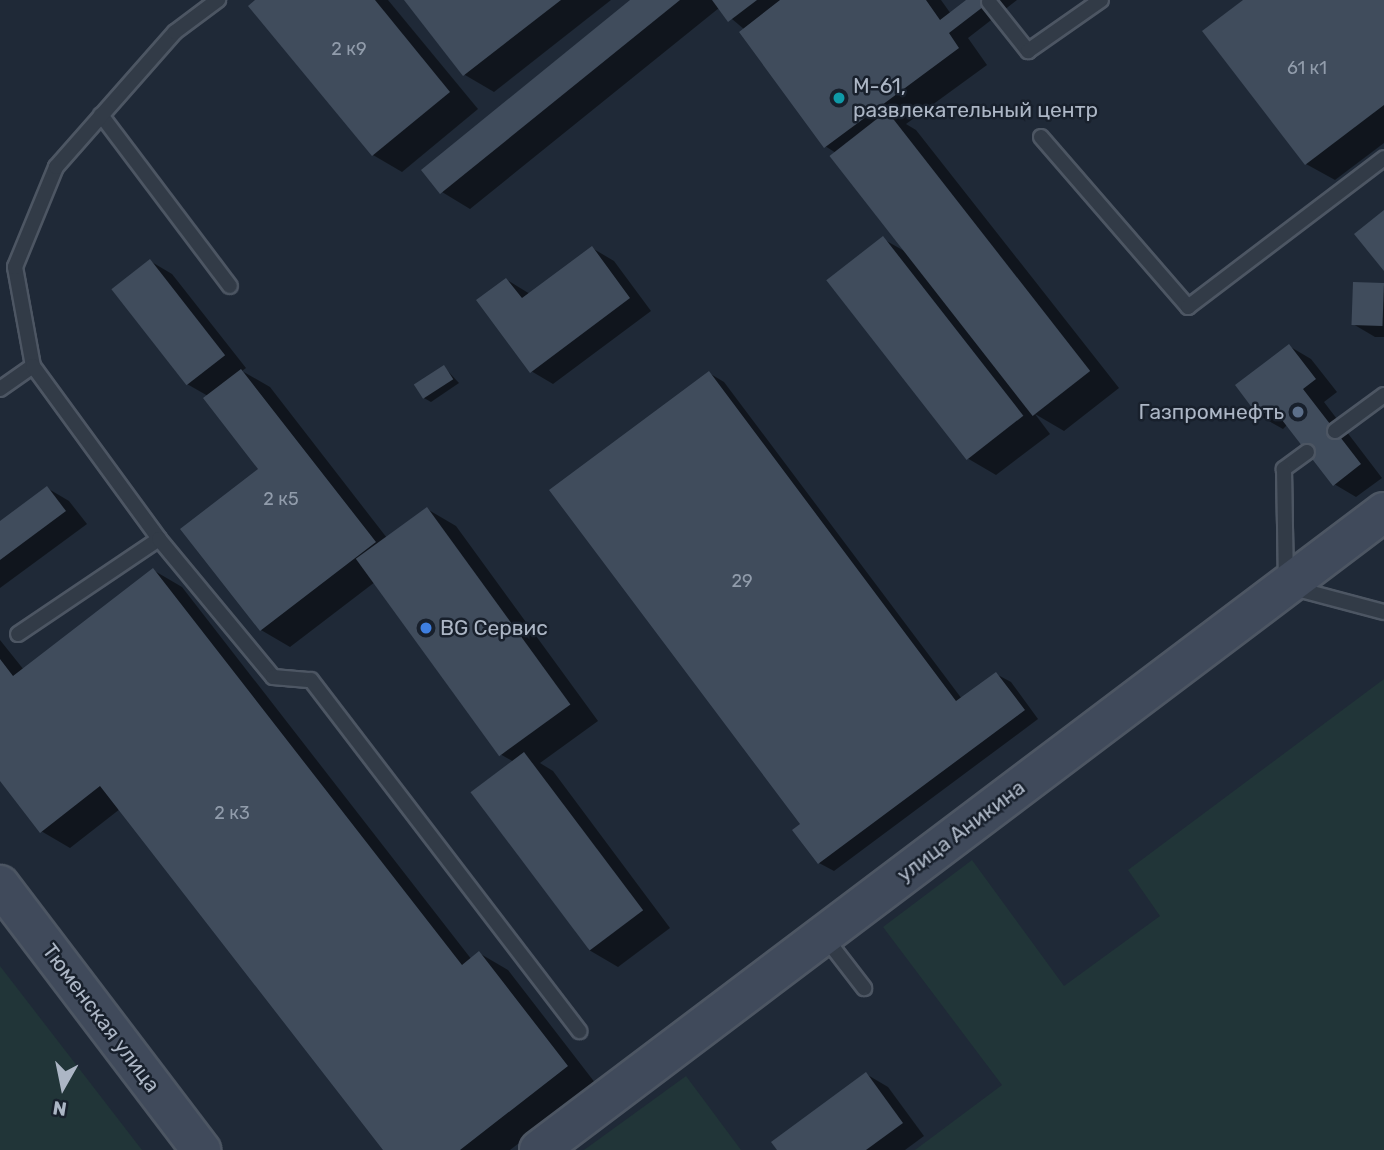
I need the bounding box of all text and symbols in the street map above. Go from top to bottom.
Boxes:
house number: 2 к9 [331,38,367,60]
house number: 61 к1 [1287,57,1327,79]
place label: M-61, развлекательный центр [853,73,1098,123]
marker: M-61, развлекательный центр [831,90,847,106]
place label: Газпромнефть [1138,399,1284,425]
marker: Газпромнефть [1290,404,1306,420]
house number: 2 к5 [263,488,299,510]
house number: 29 [731,570,753,592]
place label: BG Сервис [440,615,548,641]
marker: BG Сервис [418,620,434,636]
street label: улица Аникина [892,775,1030,887]
house number: 2 к3 [214,802,250,824]
street label: Тюменская улица [37,939,165,1097]
north arrow [28,1052,98,1122]
text: N [51,1096,68,1121]

